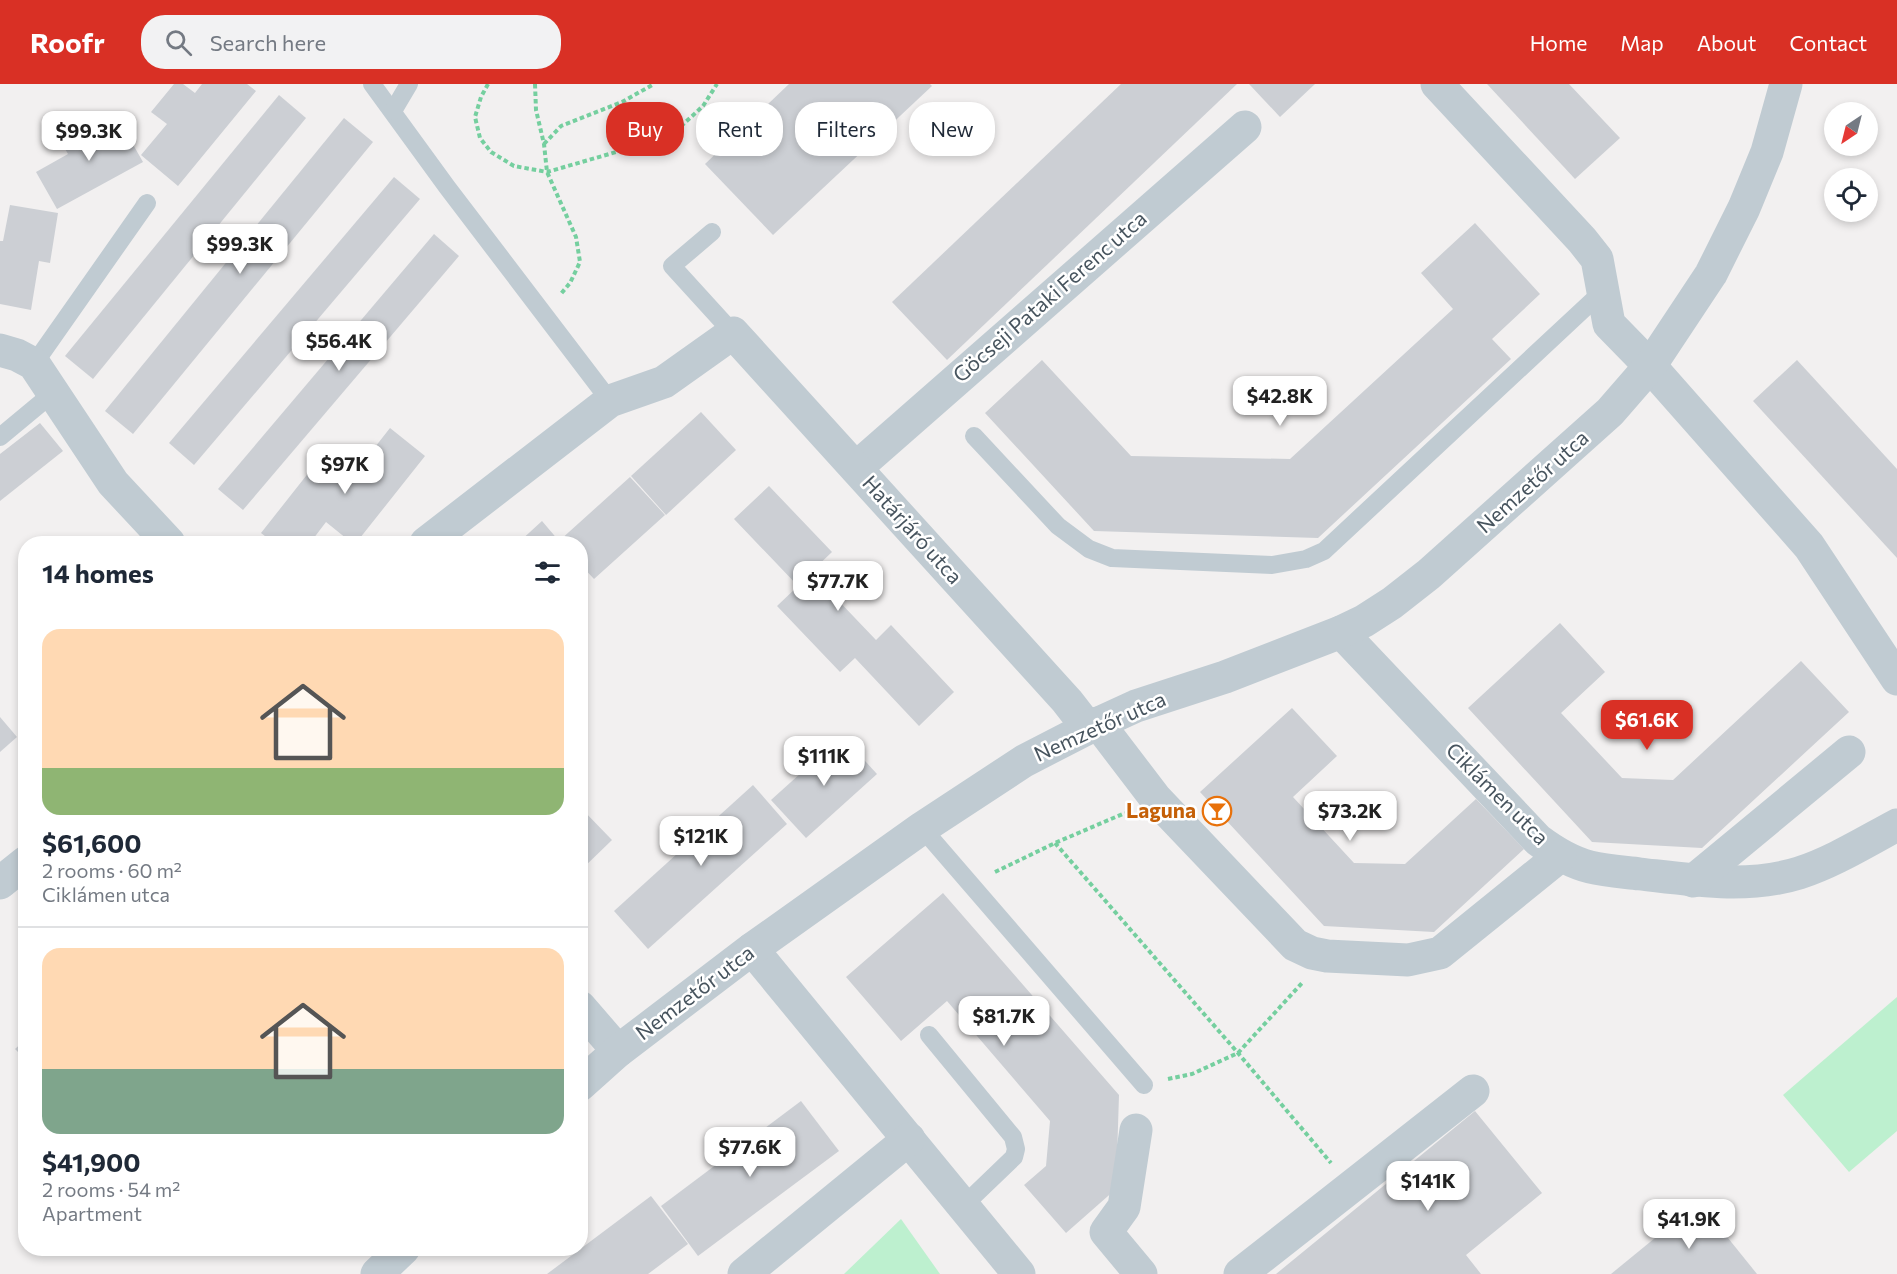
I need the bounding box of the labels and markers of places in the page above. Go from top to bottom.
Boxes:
pin: $99.3K [40,111,138,162]
pin: $99.3K [191,224,289,275]
pin: $56.4K [290,321,388,372]
pin: $42.8K [1231,376,1329,427]
pin: $97K [309,444,381,495]
pin: $77.7K [789,561,887,612]
pin: $61.6K [1598,700,1696,751]
pin: $111K [782,736,866,787]
pin: $73.2K [1301,791,1399,842]
bar icon: Laguna [1201,795,1233,827]
place label: Laguna [1126,797,1196,822]
pin: $121K [659,816,743,867]
pin: $81.7K [955,996,1053,1047]
pin: $77.6K [701,1127,799,1178]
pin: $141K [1386,1161,1470,1212]
pin: $41.9K [1640,1199,1738,1250]

